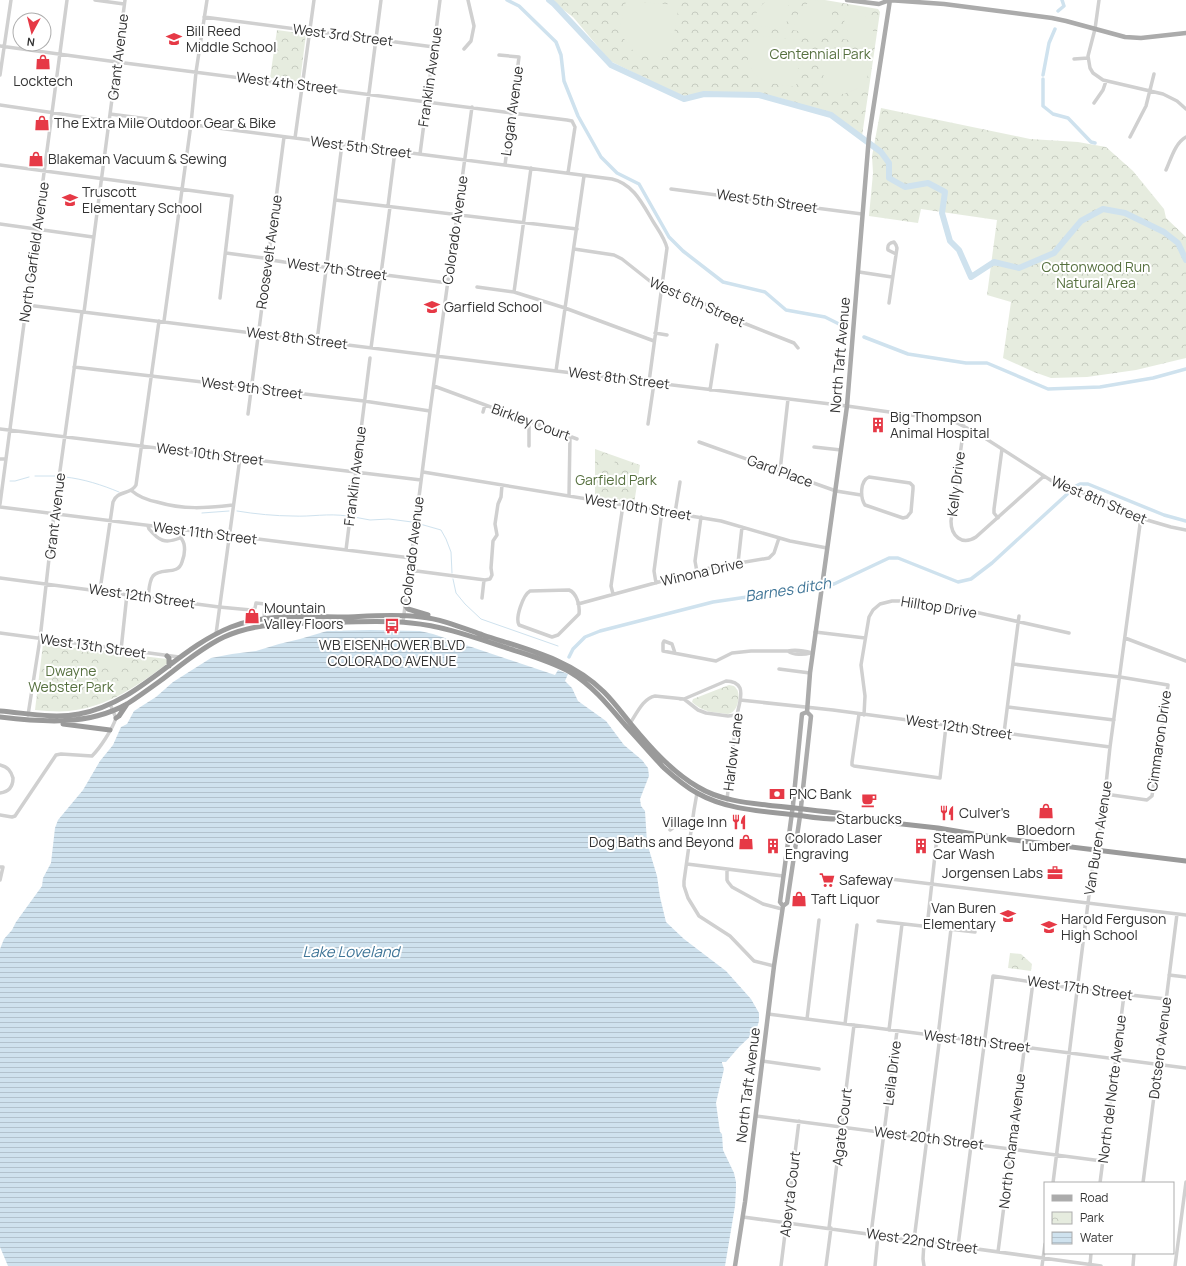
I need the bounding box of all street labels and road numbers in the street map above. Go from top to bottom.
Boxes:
street label: Grant Avenue [103,13,132,101]
street label: West 3rd Street [292,19,395,50]
street label: Franklin Avenue [413,26,446,128]
street label: Logan Avenue [496,65,527,157]
street label: West 4th Street [235,67,339,98]
street label: West 5th Street [309,131,413,162]
street label: Colorado Avenue [437,174,472,286]
street label: North Garfield Avenue [14,181,53,323]
street label: West 5th Street [715,184,819,217]
street label: Roosevelt Avenue [251,194,286,310]
street label: West 7th Street [286,253,389,284]
street label: West 6th Street [646,272,748,331]
street label: North Taft Avenue [825,296,854,414]
street label: West 8th Street [245,322,349,353]
street label: West 8th Street [567,362,671,393]
street label: West 9th Street [200,372,305,403]
street label: Birkley Court [489,398,574,445]
street label: Franklin Avenue [339,425,370,527]
street label: West 10th Street [155,437,265,470]
street label: Gard Place [745,450,816,491]
street label: Kelly Drive [942,450,969,518]
street label: West 8th Street [1048,471,1150,528]
street label: Grant Avenue [40,472,69,560]
street label: West 10th Street [583,489,693,524]
street label: Colorado Avenue [395,495,428,607]
street label: West 11th Street [152,517,259,548]
street label: Winona Drive [659,553,745,590]
street label: West 12th Street [88,579,197,612]
street label: Hilltop Drive [900,591,979,622]
street label: West 13th Street [39,629,148,662]
street label: Cimmaron Drive [1142,689,1175,793]
street label: West 12th Street [905,710,1014,743]
street label: Harlow Lane [718,712,747,792]
street label: Van Buren Avenue [1079,779,1116,896]
street label: West 17th Street [1026,971,1135,1004]
street label: Dotsero Avenue [1144,996,1175,1100]
street label: North del Norte Avenue [1093,1014,1130,1164]
street label: West 18th Street [922,1025,1032,1057]
street label: North Taft Avenue [731,1026,764,1144]
street label: Leila Drive [878,1039,905,1106]
street label: North Chama Avenue [994,1072,1029,1210]
street label: Agate Court [827,1086,856,1167]
street label: West 20th Street [873,1121,985,1154]
street label: Abeyta Court [775,1149,804,1238]
street label: West 22nd Street [865,1223,980,1258]

